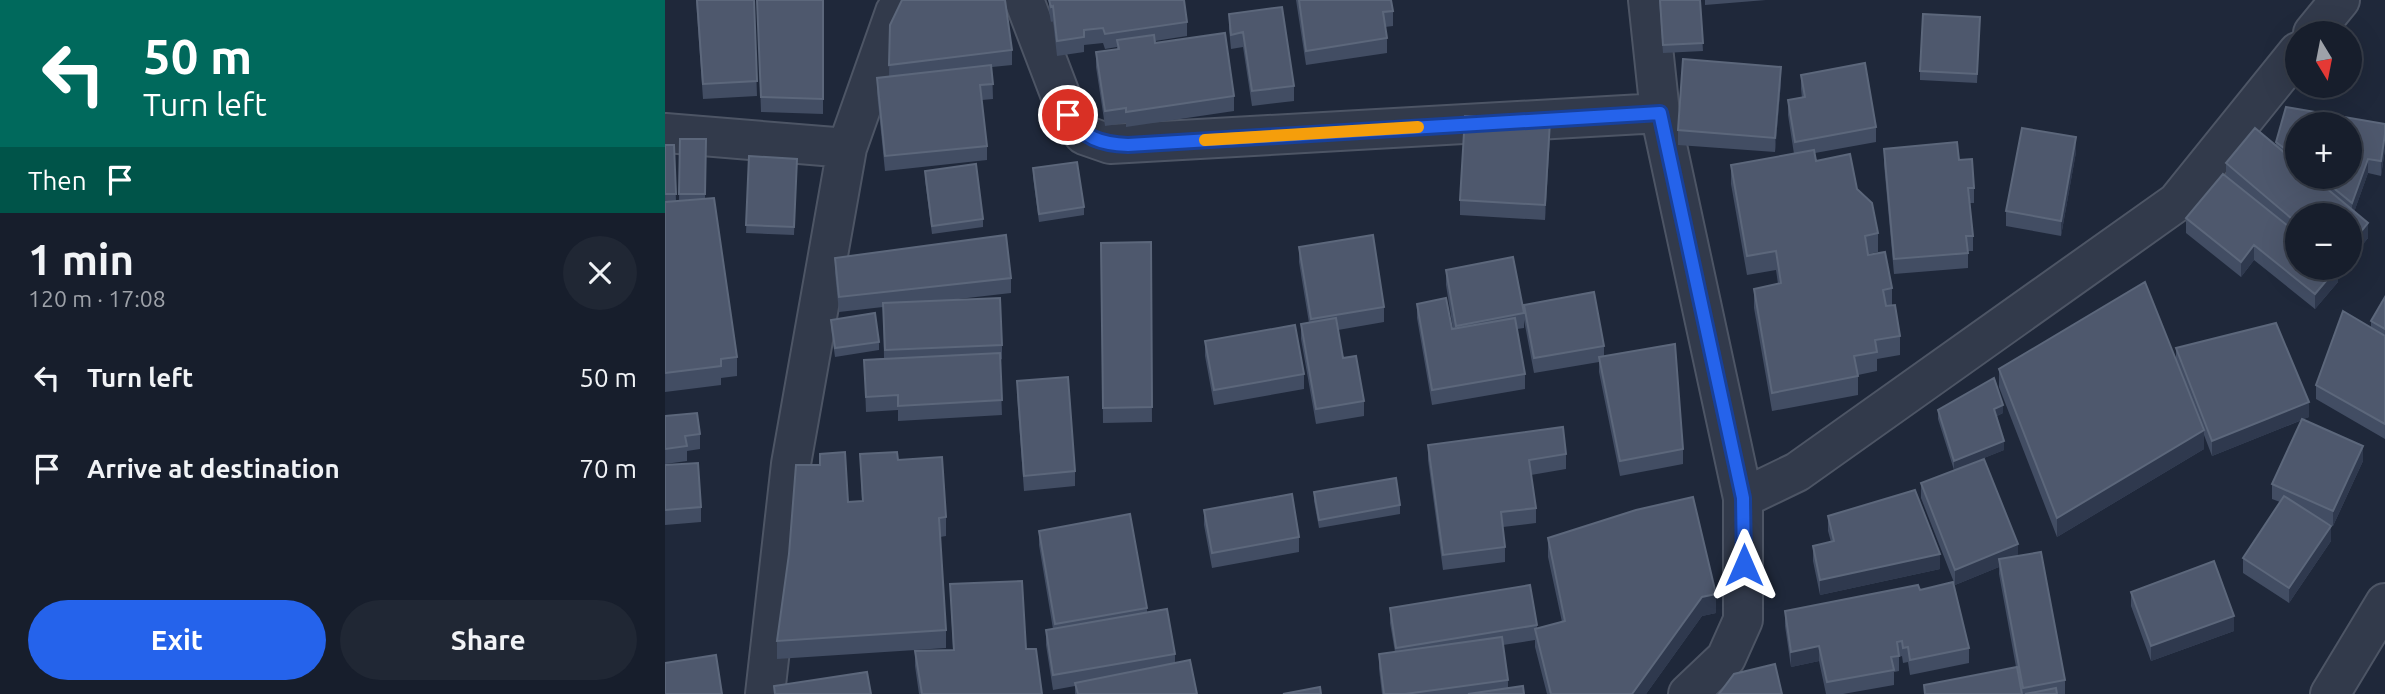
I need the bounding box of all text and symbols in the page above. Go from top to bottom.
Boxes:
north arrow [2285,21,2363,98]
map controls [2285,21,2362,280]
icon: left [28,28,119,119]
text: 50 m [143,28,252,83]
pin [1038,85,1098,145]
text: Turn left [143,86,267,122]
icon: arrive [1049,96,1087,134]
button: + [2285,112,2362,189]
icon: arrive [101,161,139,199]
text: Then [28,166,87,195]
button: − [2285,203,2362,280]
text: 1 min [28,236,134,283]
button: close [563,236,637,310]
text: 120 m · 17:08 [28,286,166,311]
icon: left [28,359,66,397]
text: Turn left [87,363,193,392]
text: 50 m [579,363,637,392]
icon: arrive [28,450,66,488]
text: Arrive at destination [87,454,340,483]
text: 70 m [579,454,637,483]
position arrow [1707,528,1781,602]
button: Exit [28,600,326,680]
button: Share [340,600,637,680]

